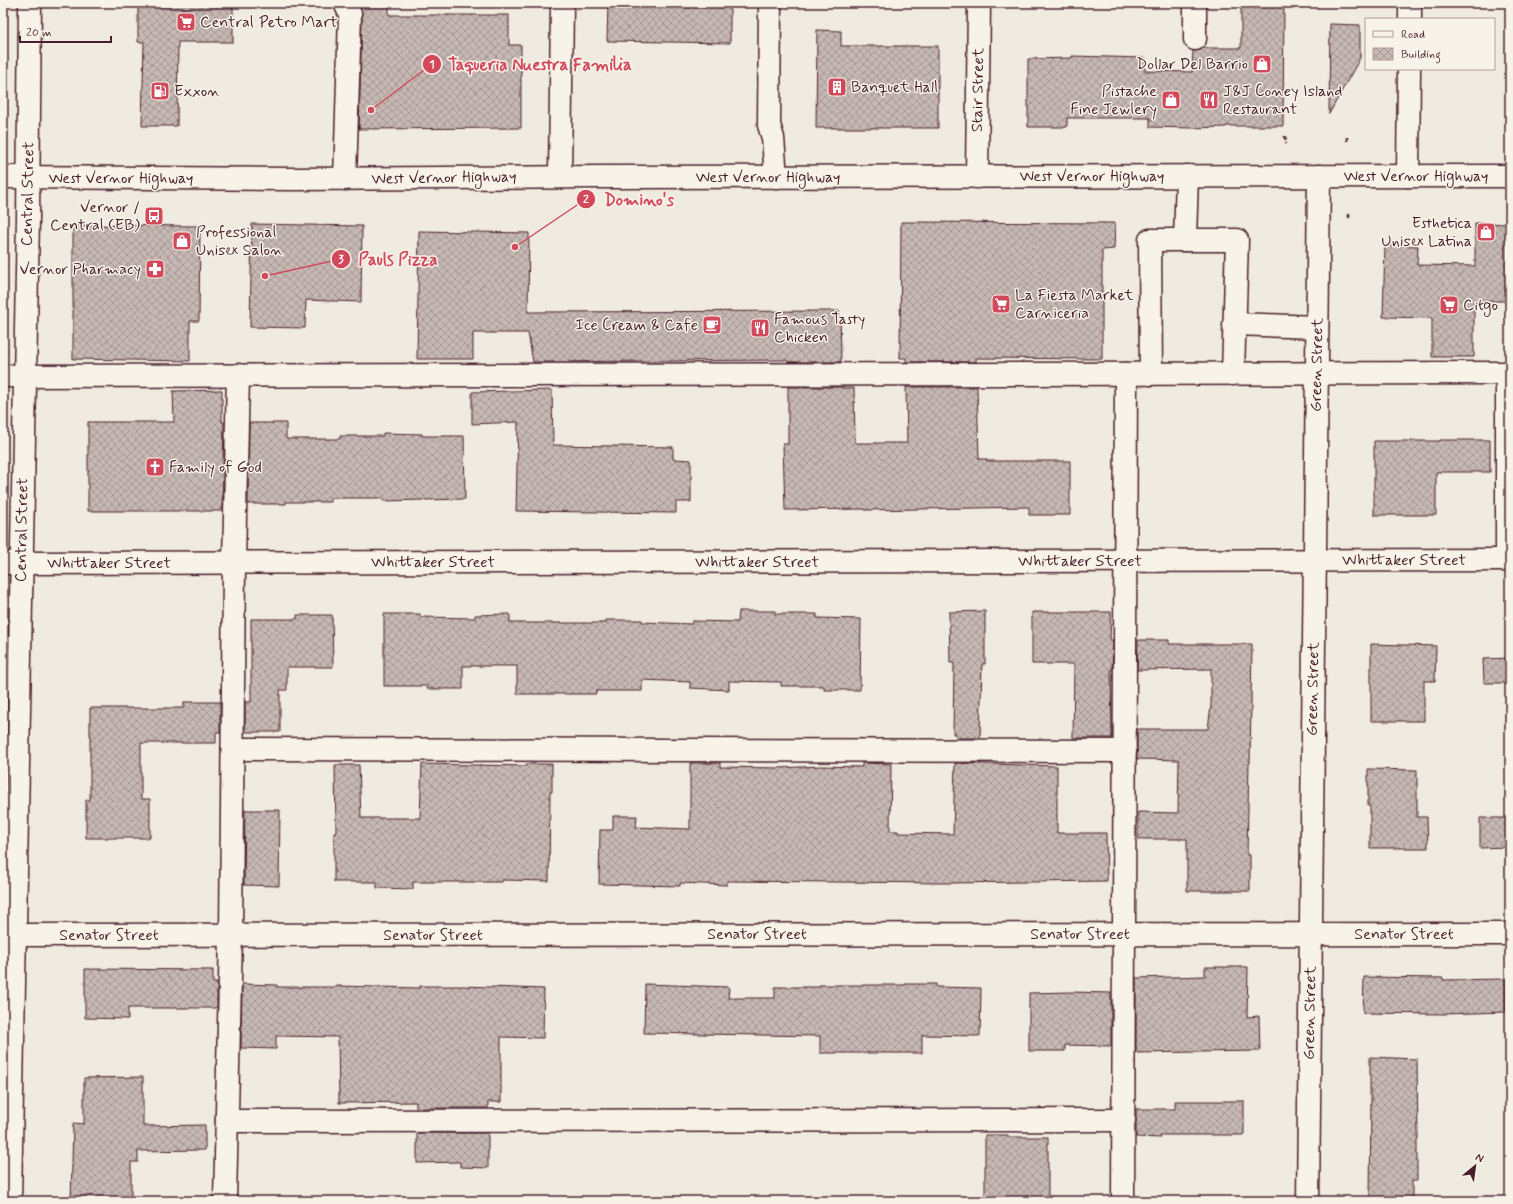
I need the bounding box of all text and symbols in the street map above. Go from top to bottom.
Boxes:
supermarket icon: Central Petro Mart [175,11,197,33]
place label: Central Petro Mart [200,12,338,33]
scale bar [20,18,111,44]
legend [1365,18,1495,70]
text: 20 m [26,25,52,41]
text: Road [1401,27,1425,43]
street label: Stair Street [967,47,989,132]
text: Building [1401,47,1441,64]
callout: Taqueria Nuestra Familia [422,49,637,78]
shop icon: Dollar Del Barrio [1251,53,1273,75]
text: Taqueria Nuestra Familia [448,54,632,76]
place label: Dollar Del Barrio [1136,54,1248,75]
text: 1 [429,57,435,73]
building icon: Banquet Hall [826,76,848,98]
place label: Banquet Hall [851,77,938,98]
fuel station icon: Exxon [149,80,171,102]
place label: Exxon [174,81,220,102]
place label: Pistache Fine Jewlery [1070,81,1157,120]
place label: J&J Coney Island Restaurant [1223,81,1342,120]
shop icon: Pistache Fine Jewlery [1160,89,1182,111]
restaurant icon: J&J Coney Island Restaurant [1198,89,1220,111]
street label: Central Street [17,141,39,246]
street label: West Vernor Highway [371,166,517,191]
street label: West Vernor Highway [1019,166,1165,188]
street label: West Vernor Highway [1343,166,1489,188]
street label: West Vernor Highway [695,167,841,189]
street label: West Vernor Highway [48,168,194,190]
callout: Domino's [576,185,682,214]
text: Domino's [604,189,674,211]
text: 2 [583,192,589,208]
place label: Vernor / Central (EB) [50,197,140,236]
bus stop icon: Vernor / Central (EB) [143,205,165,227]
place label: Esthetica Unisex Latina [1381,213,1472,252]
shop icon: Esthetica Unisex Latina [1475,221,1497,243]
place label: Professional Unisex Salon [196,222,283,261]
shop icon: Professional Unisex Salon [171,230,193,252]
callout: Pauls Pizza [331,245,446,274]
text: Pauls Pizza [358,249,438,271]
text: 3 [338,252,344,268]
pharmacy icon: Vernor Pharmacy [144,258,166,280]
place label: Vernor Pharmacy [19,259,141,280]
place label: La Fiesta Market Carniceria [1015,285,1134,324]
supermarket icon: La Fiesta Market Carniceria [990,293,1012,315]
supermarket icon: Citgo [1438,294,1460,316]
place label: Citgo [1463,295,1498,317]
place label: Famous Tasty Chicken [774,309,865,348]
cafe icon: Ice Cream & Cafe [701,314,723,336]
place label: Ice Cream & Cafe [576,315,698,336]
restaurant icon: Famous Tasty Chicken [749,317,771,339]
street label: Green Street [1306,317,1328,412]
church icon: Family of God [144,456,166,478]
place label: Family of God [169,457,262,478]
street label: Central Street [11,477,33,582]
street label: Whittaker Street [1342,550,1467,571]
street label: Whittaker Street [1018,551,1143,572]
street label: Whittaker Street [371,552,496,573]
street label: Whittaker Street [695,552,820,573]
street label: Whittaker Street [47,553,172,574]
street label: Green Street [1302,641,1324,736]
street label: Senator Street [707,924,807,945]
street label: Senator Street [1030,924,1130,945]
street label: Senator Street [1354,924,1454,945]
street label: Senator Street [59,925,159,946]
street label: Senator Street [383,925,483,946]
street label: Green Street [1299,965,1321,1060]
north arrow [1455,1146,1495,1186]
text: N [1473,1150,1486,1166]

